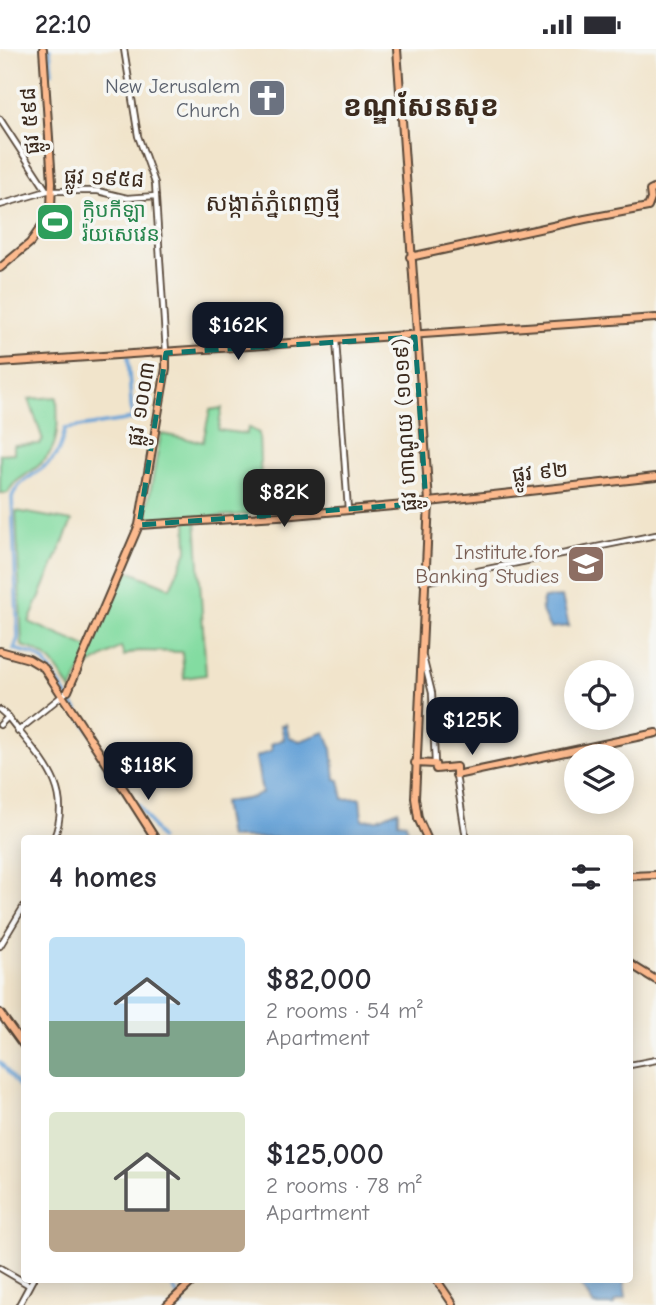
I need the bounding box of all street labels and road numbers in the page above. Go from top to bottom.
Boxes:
street label: ផ្លូវ ៥៩៨ [16,86,52,155]
street label: ផ្លូវ ១៩៥៨ [63,164,145,199]
street label: ផ្លូវ ហាណូយ (១០១៩) [388,337,429,512]
street label: ផ្លូវ ១០០៣ [122,360,167,449]
street label: ផ្លូវ ៩២ [511,457,570,494]

